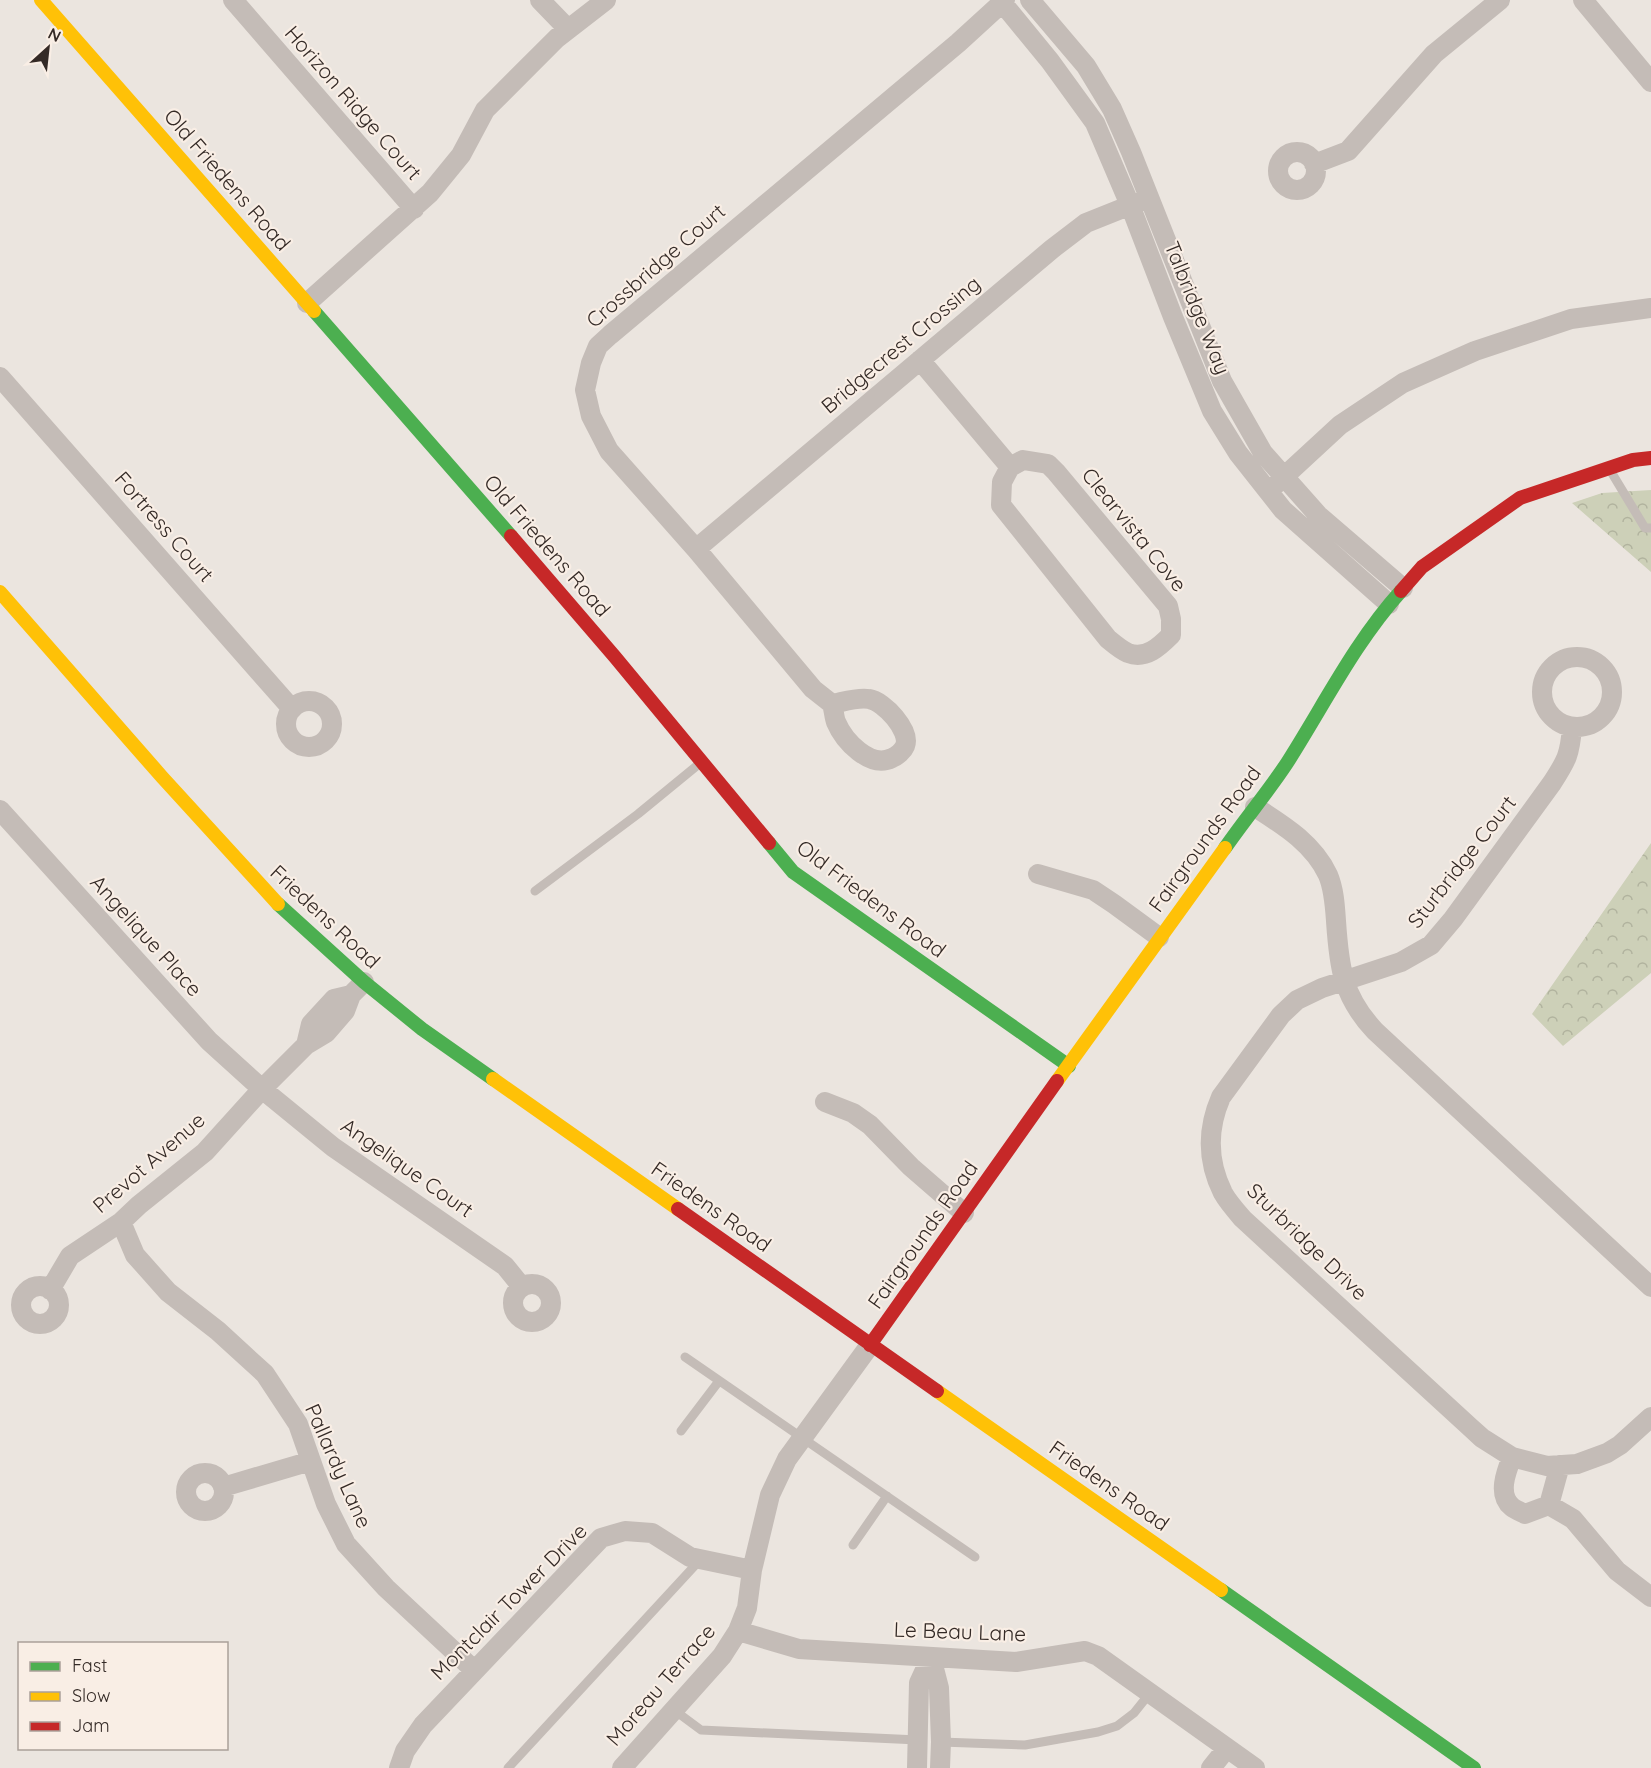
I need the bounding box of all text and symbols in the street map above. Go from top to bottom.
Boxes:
north arrow [18,18,78,78]
street label: Horizon Ridge Court [280,20,428,185]
text: N [45,23,65,46]
street label: Old Friedens Road [159,103,297,256]
street label: Crossbridge Court [581,198,730,333]
street label: Talbridge Way [1159,237,1236,378]
street label: Bridgecrest Crossing [815,270,985,418]
street label: Clearvista Cove [1077,462,1193,597]
street label: Fortress Court [110,466,220,587]
street label: Old Friedens Road [479,469,617,622]
street label: Fairgrounds Road [1142,760,1266,917]
street label: Sturbridge Court [1401,790,1521,933]
street label: Old Friedens Road [792,834,951,963]
street label: Friedens Road [265,859,386,974]
street label: Angelique Place [85,869,208,1002]
street label: Prevot Avenue [87,1106,210,1218]
street label: Angelique Court [336,1112,479,1222]
street label: Friedens Road [647,1155,777,1257]
street label: Fairgrounds Road [862,1156,983,1313]
street label: Sturbridge Drive [1242,1177,1373,1305]
street label: Pallardy Lane [300,1399,378,1532]
street label: Friedens Road [1045,1434,1175,1536]
street label: Montclair Tower Drive [425,1518,592,1685]
street label: Le Beau Lane [893,1616,1027,1646]
street label: Moreau Terrace [600,1618,720,1751]
legend [18,1642,228,1750]
text: Fast [72,1654,107,1677]
text: Slow [72,1684,110,1707]
text: Jam [72,1714,110,1737]

